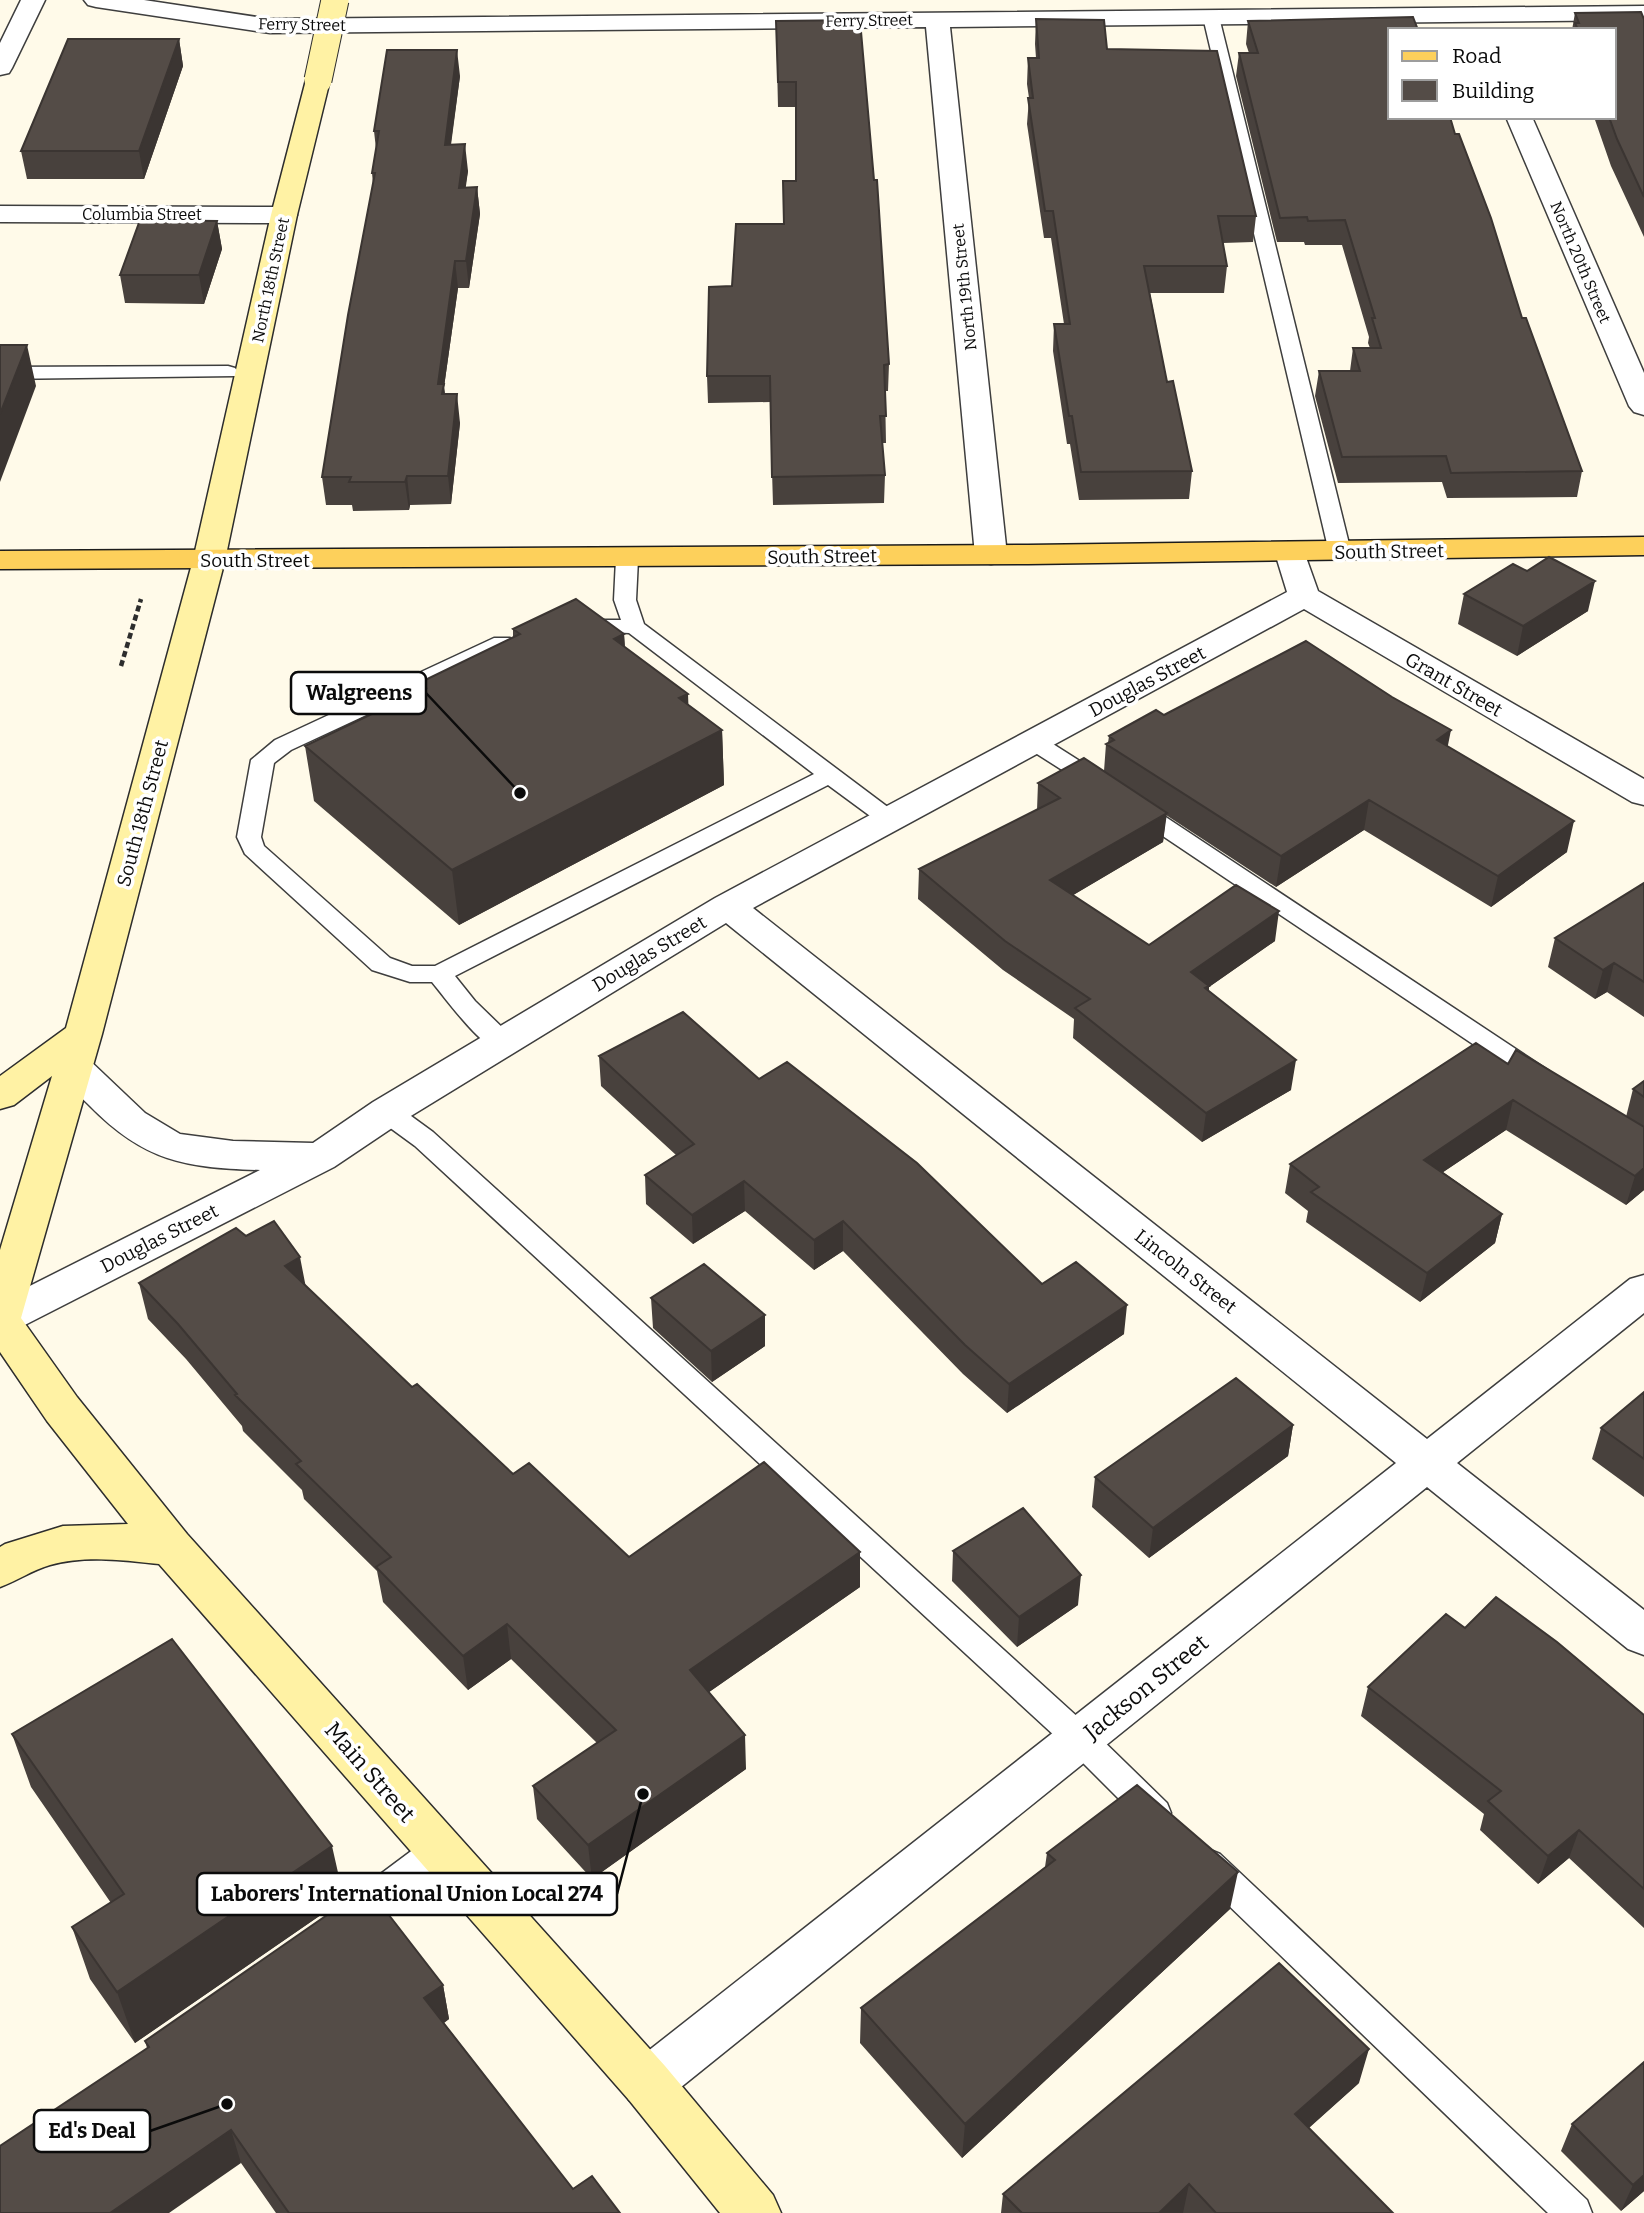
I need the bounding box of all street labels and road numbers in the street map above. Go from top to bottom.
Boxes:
street label: Ferry Street [825,10,913,31]
street label: Ferry Street [258,14,346,35]
street label: North 20th Street [1546,198,1615,326]
street label: Columbia Street [82,205,202,224]
street label: North 18th Street [248,216,293,344]
street label: North 19th Street [948,222,981,351]
street label: South Street [1334,539,1444,564]
street label: South Street [767,544,877,569]
street label: South Street [200,549,310,572]
street label: Douglas Street [1085,641,1210,722]
street label: Grant Street [1401,647,1507,722]
street label: South 18th Street [112,737,173,889]
street label: Douglas Street [588,910,710,996]
street label: Douglas Street [97,1199,222,1278]
street label: Lincoln Street [1130,1224,1241,1318]
street label: Jackson Street [1077,1628,1214,1746]
street label: Main Street [319,1716,421,1828]

